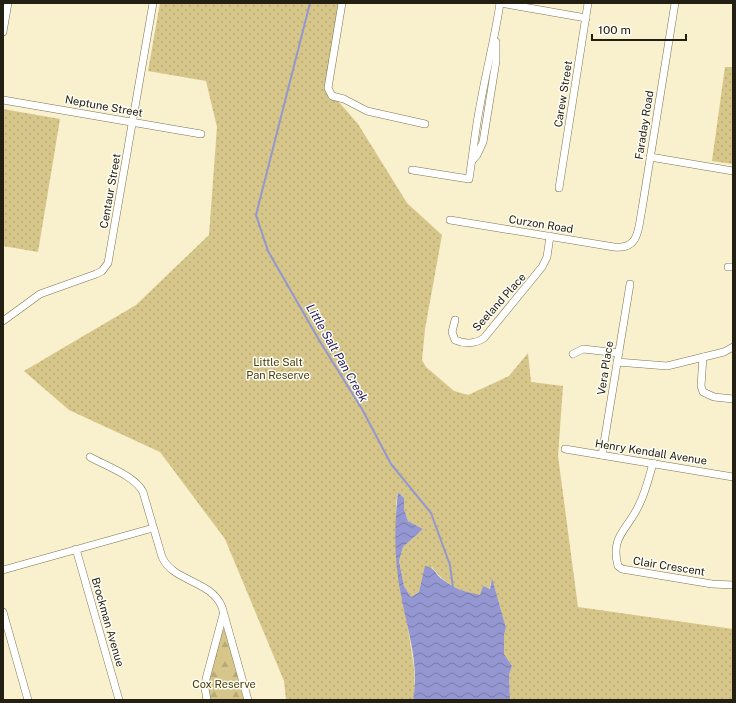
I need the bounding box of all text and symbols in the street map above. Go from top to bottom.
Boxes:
scale bar [592,16,686,42]
text: 100 m [598,23,631,37]
street label: Carew Street [552,60,574,128]
street label: Faraday Road [633,90,655,160]
street label: Neptune Street [64,93,144,119]
street label: Centaur Street [98,153,122,229]
street label: Curzon Road [508,213,574,235]
street label: Seeland Place [470,271,528,333]
water label: Little Salt Pan Creek [303,302,371,405]
street label: Vera Place [595,340,615,396]
park label: Little Salt Pan Reserve [246,356,310,381]
street label: Henry Kendall Avenue [594,437,708,467]
street label: Clair Crescent [632,554,706,578]
street label: Brockman Avenue [90,576,126,668]
park label: Cox Reserve [192,678,256,690]

